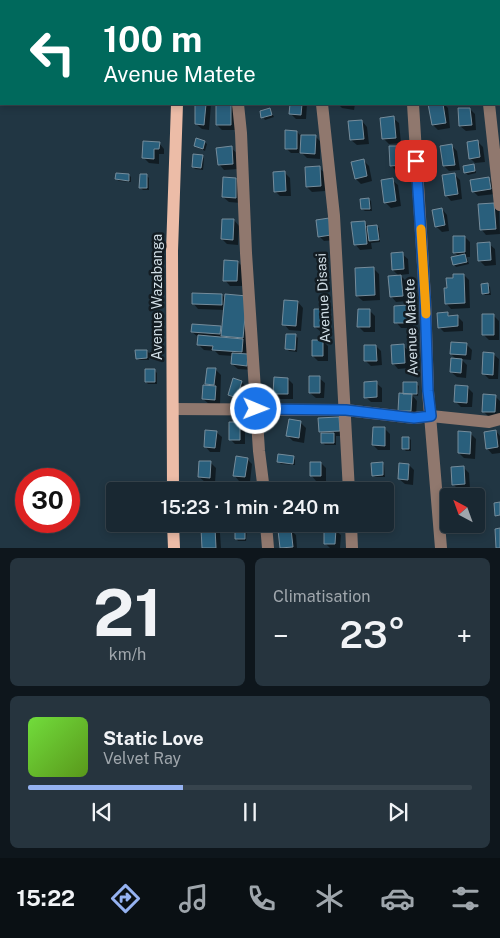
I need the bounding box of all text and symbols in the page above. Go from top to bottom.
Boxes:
text: 100 m [103,19,202,60]
icon: left [20,20,85,85]
text: Avenue Matete [103,61,256,87]
pin [395,140,437,182]
icon: arrive [402,147,430,175]
street label: Avenue Wazabanga [149,234,165,360]
street label: Avenue Disasi [313,253,333,343]
street label: Avenue Matete [401,278,421,376]
position arrow [229,382,281,434]
speed limit sign: 30 [15,468,80,533]
north arrow [440,488,485,532]
map controls [440,488,485,533]
text: 15:23 · 1 min · 240 m [161,496,339,518]
text: 21 [93,574,162,651]
text: Climatisation [273,587,370,606]
text: 23° [340,612,405,657]
text: − [273,619,289,652]
text: + [456,619,472,652]
text: km/h [109,645,146,664]
text: Static Love [103,727,204,749]
text: Velvet Ray [103,749,181,768]
icon: previous [88,798,116,826]
icon: pause [236,798,264,826]
icon: next [384,798,412,826]
icon: directions [108,881,143,916]
icon: music [176,881,211,916]
icon: phone [244,881,279,916]
icon: climate [312,881,347,916]
icon: car [380,881,415,916]
icon: filters [448,881,483,916]
text: 15:22 [17,885,75,911]

